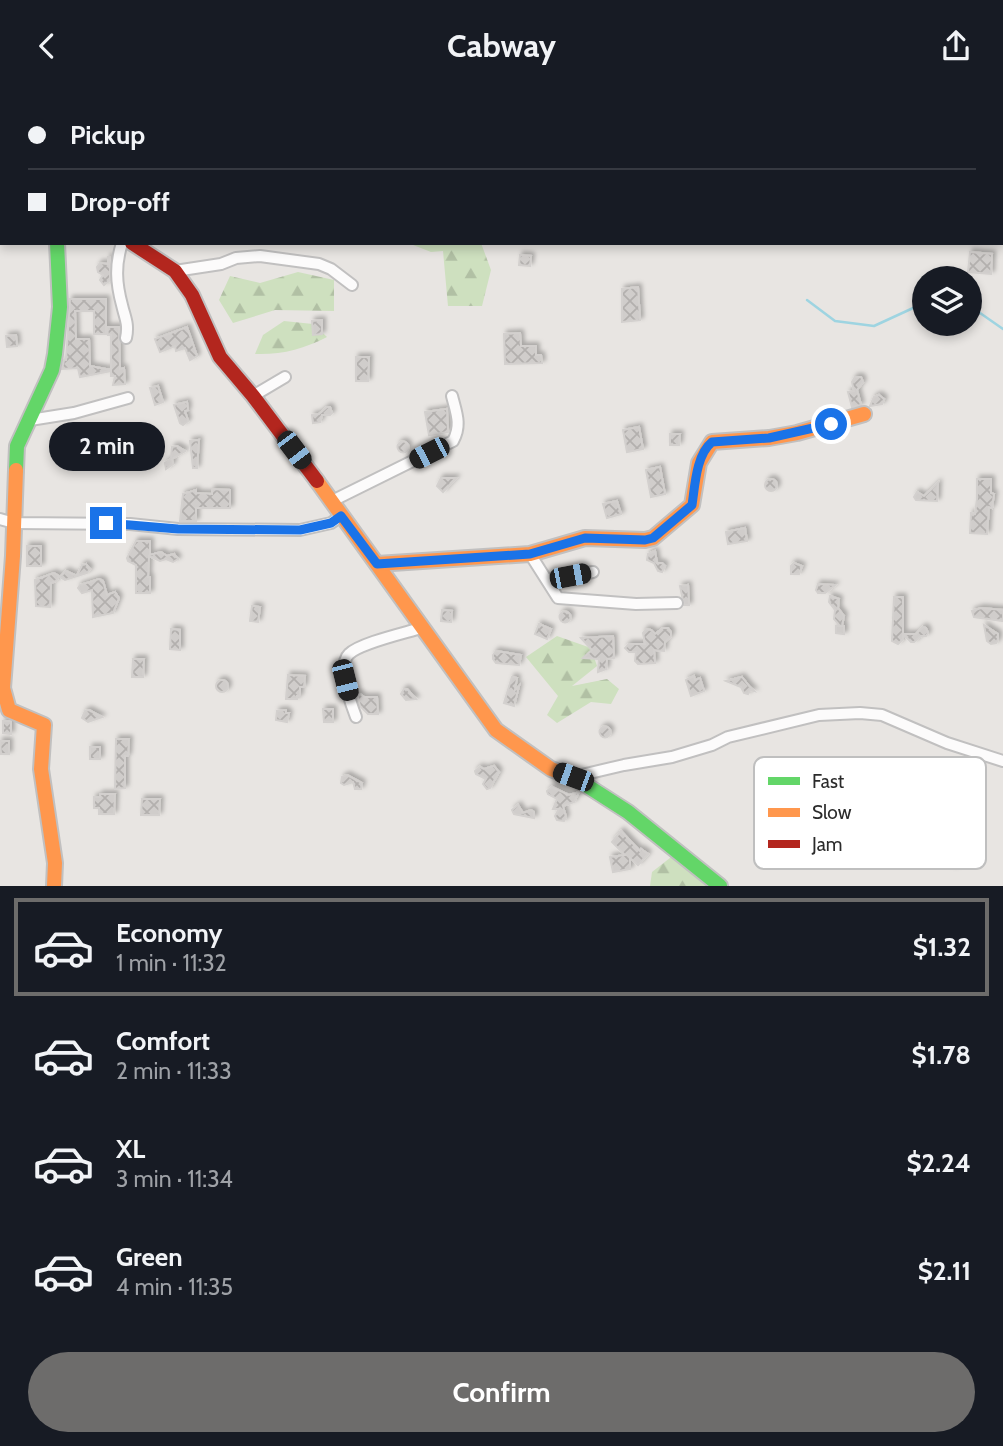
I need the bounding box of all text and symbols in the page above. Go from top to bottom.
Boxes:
text: Cabway [447,26,556,65]
icon: back [28,27,66,65]
icon: share [937,27,975,65]
text: Pickup [70,119,145,151]
text: Drop-off [70,186,170,218]
map controls [912,266,982,336]
button: layers [912,266,982,336]
route start [815,408,847,440]
callout: 2 min [48,421,164,471]
car [273,427,316,473]
text: 2 min [79,432,135,460]
car [406,434,453,472]
route end [90,507,122,539]
car [548,562,593,590]
car [330,657,361,703]
legend [754,757,986,869]
car [550,760,597,794]
text: Fast [812,770,845,793]
text: Slow [812,801,852,824]
text: Jam [811,833,842,856]
icon: car [32,916,95,979]
text: Economy [116,917,222,949]
text: $1.32 [913,931,971,963]
text: 1 min · 11:32 [116,949,227,977]
icon: car [32,1024,95,1087]
text: Comfort [116,1025,210,1057]
text: $1.78 [912,1039,971,1071]
text: 2 min · 11:33 [116,1057,232,1085]
icon: car [32,1132,95,1195]
text: XL [116,1133,145,1165]
text: $2.24 [906,1147,971,1179]
text: 3 min · 11:34 [116,1165,233,1193]
icon: car [32,1240,95,1303]
text: Green [116,1241,183,1273]
text: $2.11 [918,1255,971,1287]
text: 4 min · 11:35 [116,1273,233,1301]
button: Confirm [28,1352,975,1432]

